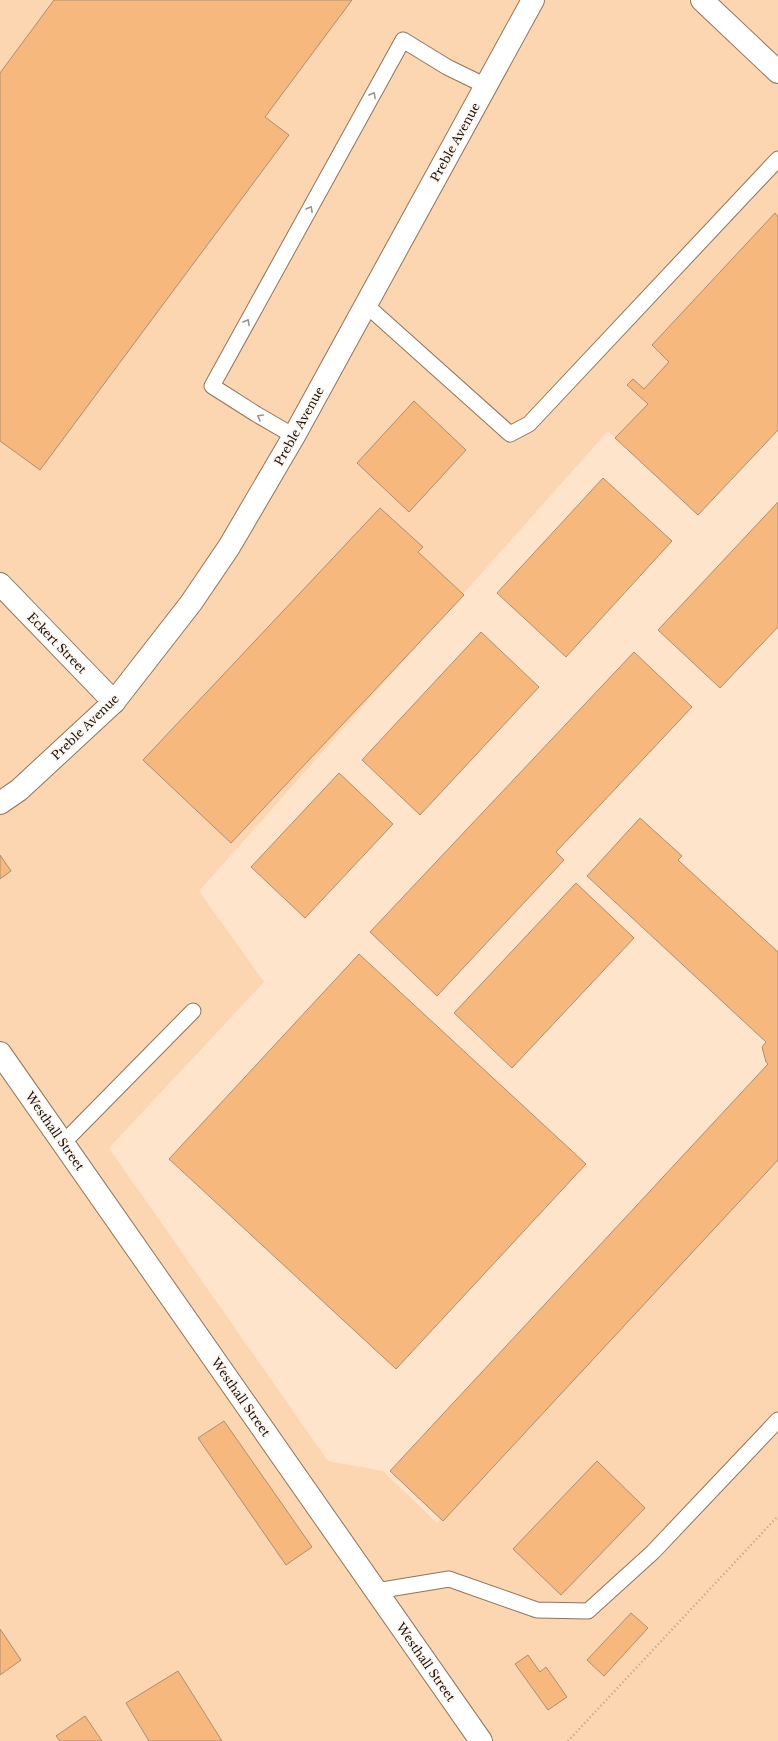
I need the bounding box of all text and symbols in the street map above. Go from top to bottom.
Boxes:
one-way arrow [368,92,375,99]
street label: Preble Avenue [427,100,483,184]
one-way arrow [305,205,313,213]
one-way arrow [243,319,250,327]
street label: Preble Avenue [271,384,327,468]
one-way arrow [257,414,264,421]
street label: Eckert Street [24,609,90,677]
street label: Preble Avenue [48,691,122,763]
street label: Westhall Street [22,1088,88,1173]
street label: Westhall Street [208,1354,274,1439]
street label: Westhall Street [393,1619,459,1704]

